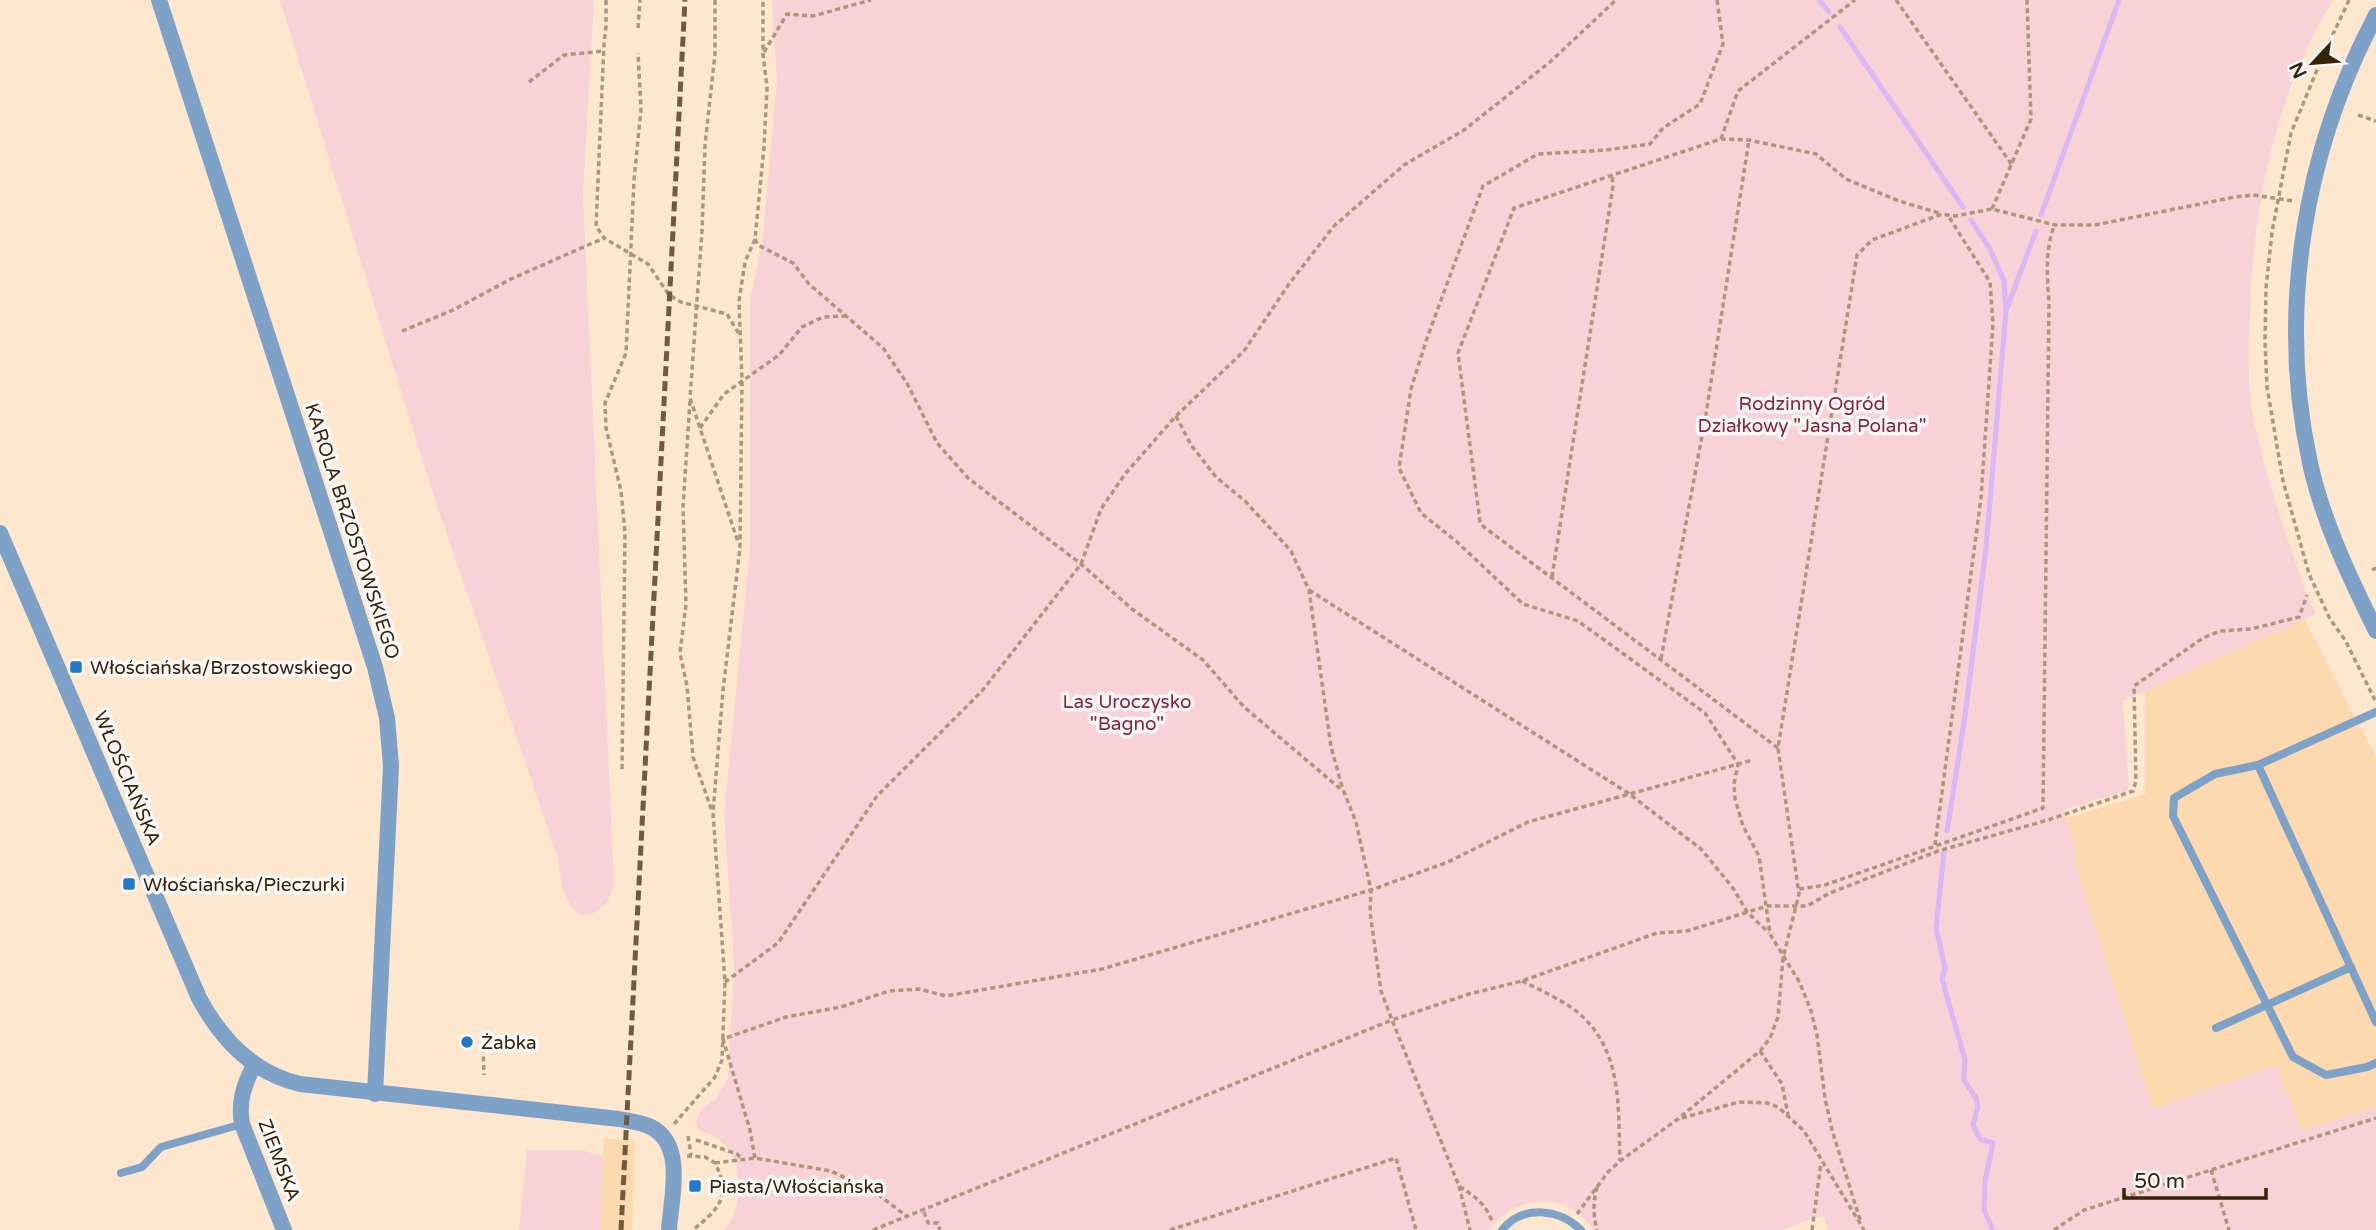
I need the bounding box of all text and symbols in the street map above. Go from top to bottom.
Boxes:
north arrow [2278,28,2348,98]
text: N [2285,58,2312,82]
park label: Rodzinny Ogród Działkowy "Jasna Polana" [1697,393,1927,437]
street label: KAROLA BRZOSTOWSKIEGO [300,401,404,662]
place label: Włościańska/Brzostowskiego [90,657,353,679]
marker: Włościańska/Brzostowskiego [68,659,84,675]
park label: Las Uroczysko "Bagno" [1063,691,1191,735]
street label: WŁOŚCIAŃSKA [89,708,166,849]
place label: Włościańska/Pieczurki [143,874,345,896]
marker: Włościańska/Pieczurki [121,876,137,892]
place label: Żabka [481,1032,537,1054]
marker: Żabka [459,1034,475,1050]
street label: ZIEMSKA [253,1116,305,1205]
scale bar [2124,1156,2266,1200]
text: 50 m [2134,1169,2185,1194]
place label: Piasta/Włościańska [709,1176,884,1198]
marker: Piasta/Włościańska [687,1178,703,1194]

